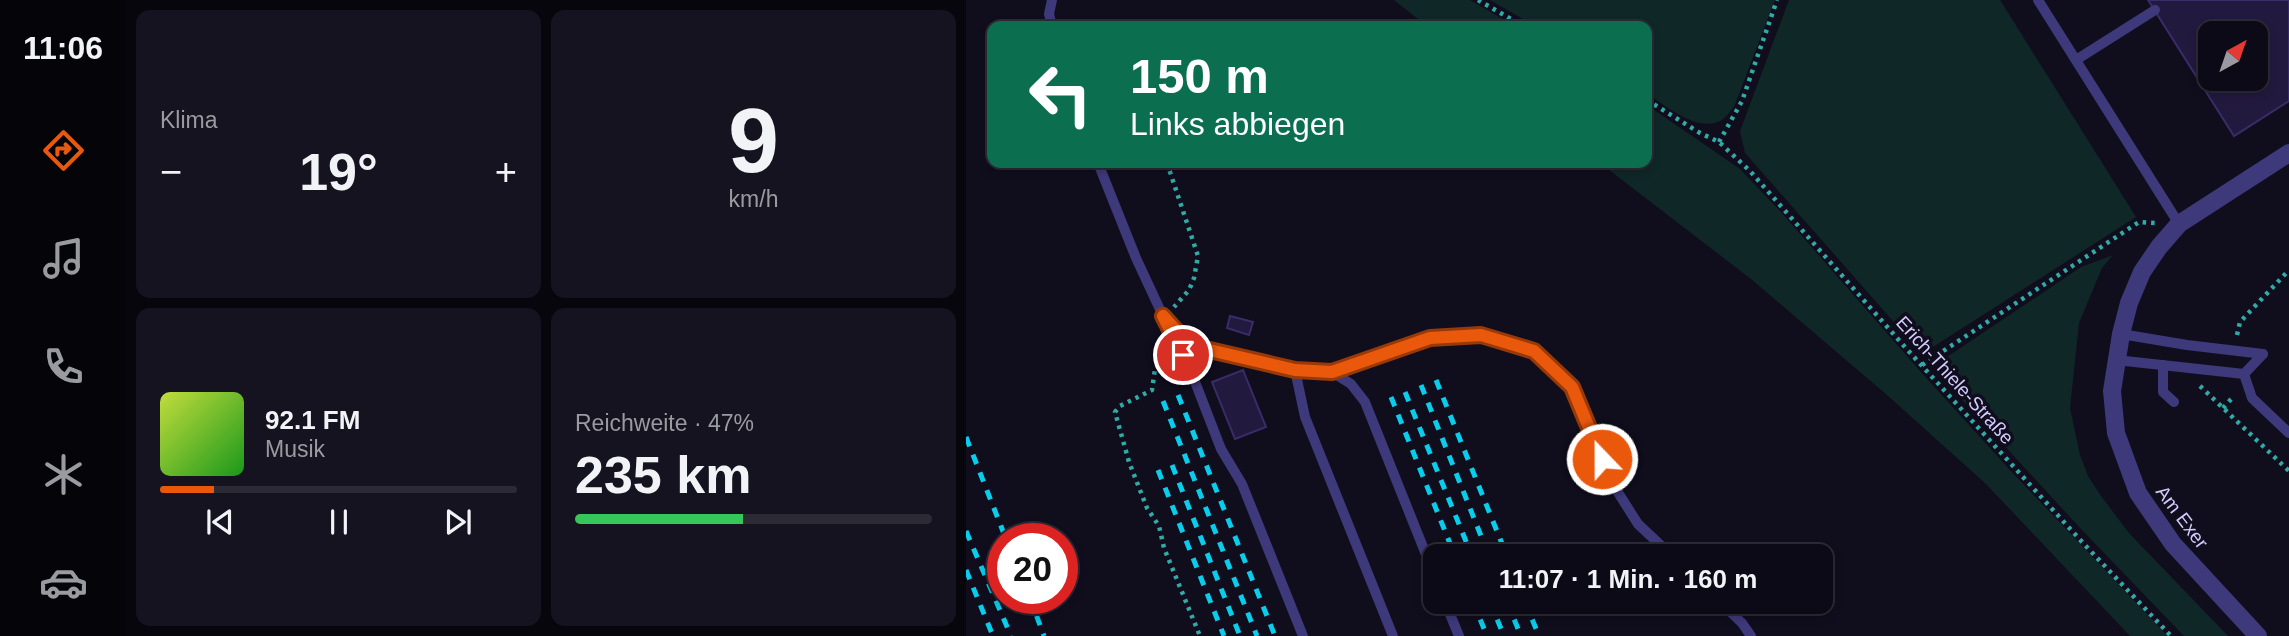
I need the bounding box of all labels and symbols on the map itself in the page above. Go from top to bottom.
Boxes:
north arrow [2198,21,2268,91]
street label: Erich-Thiele-Straße [1892,312,2018,448]
pin [1153,325,1213,385]
position arrow [1565,422,1639,496]
street label: Am Exer [2152,482,2213,553]
speed limit sign: 20 [987,523,1078,614]

